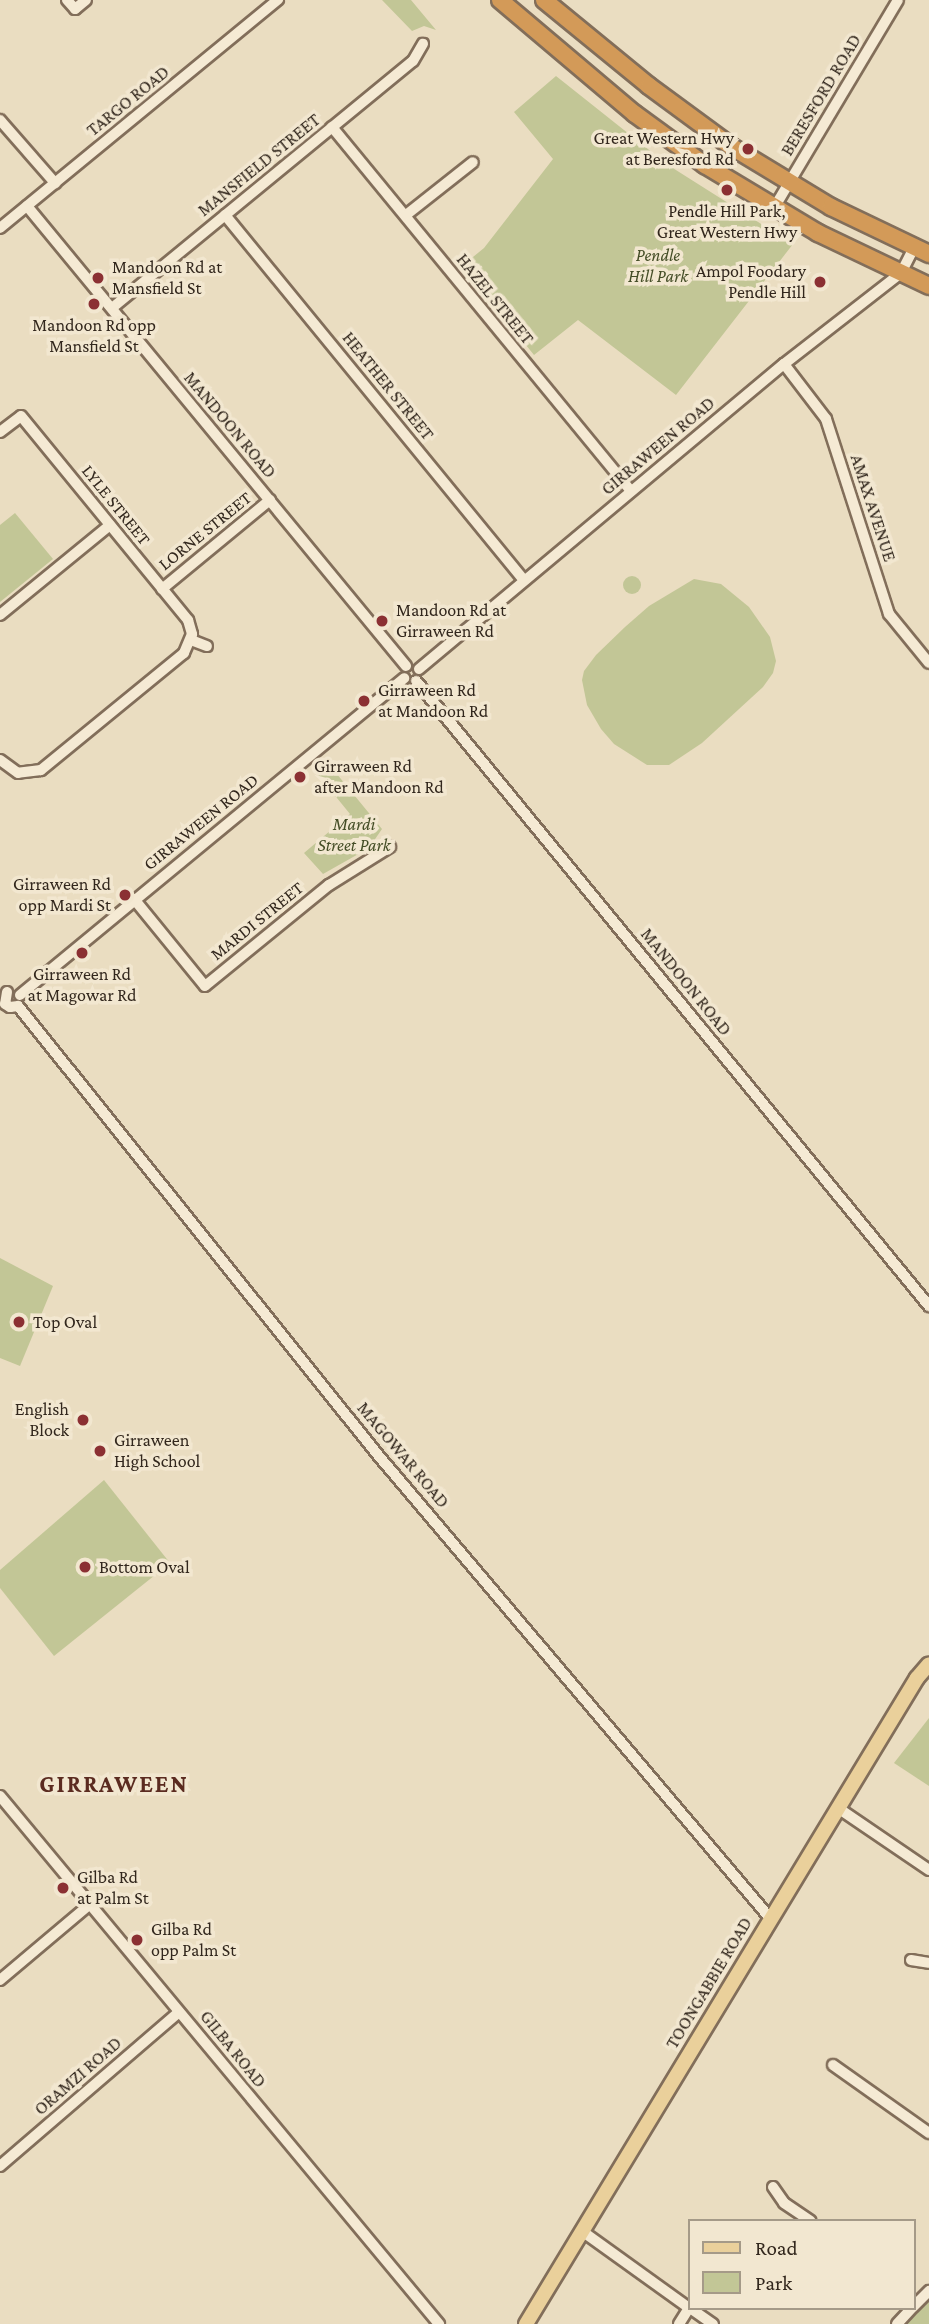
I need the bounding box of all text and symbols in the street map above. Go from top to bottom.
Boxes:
street label: BERESFORD ROAD [776,30,866,160]
street label: TARGO ROAD [82,61,174,141]
street label: MANSFIELD STREET [193,109,325,221]
place label: Great Western Hwy at Beresford Rd [594,128,734,170]
marker: Great Western Hwy at Beresford Rd [740,141,756,157]
marker: Pendle Hill Park, Great Western Hwy [719,182,735,198]
place label: Pendle Hill Park, Great Western Hwy [657,201,797,244]
park label: Pendle Hill Park [628,245,688,288]
street label: HAZEL STREET [452,249,538,349]
place label: Mandoon Rd at Mansfield St [112,257,222,300]
place label: Ampol Foodary Pendle Hill [696,261,806,304]
marker: Mandoon Rd at Mansfield St [90,270,106,286]
marker: Ampol Foodary Pendle Hill [812,274,828,290]
marker: Mandoon Rd opp Mansfield St [86,296,102,312]
place label: Mandoon Rd opp Mansfield St [32,315,156,358]
street label: HEATHER STREET [338,327,438,445]
street label: MANDOON ROAD [179,367,281,483]
street label: GIRRAWEEN ROAD [597,392,719,500]
street label: AMAX AVENUE [845,452,901,564]
street label: LYLE STREET [77,460,155,550]
street label: LORNE STREET [154,487,256,575]
place label: Mandoon Rd at Girraween Rd [396,600,506,642]
marker: Mandoon Rd at Girraween Rd [374,613,390,629]
place label: Girraween Rd at Mandoon Rd [378,680,488,722]
marker: Girraween Rd at Mandoon Rd [356,693,372,709]
place label: Girraween Rd after Mandoon Rd [314,756,444,798]
street label: GIRRAWEEN ROAD [139,769,263,875]
marker: Girraween Rd after Mandoon Rd [292,769,308,785]
park label: Mardi Street Park [317,814,391,856]
place label: Girraween Rd opp Mardi St [13,874,111,917]
street label: MARDI STREET [206,877,308,965]
marker: Girraween Rd opp Mardi St [117,887,133,903]
street label: MANDOON ROAD [636,924,736,1040]
marker: Girraween Rd at Magowar Rd [74,945,90,961]
place label: Girraween Rd at Magowar Rd [28,964,136,1006]
place label: Top Oval [33,1311,97,1333]
marker: Top Oval [11,1314,27,1330]
street label: MAGOWAR ROAD [352,1398,454,1512]
place label: English Block [15,1399,69,1442]
marker: English Block [75,1412,91,1428]
place label: Girraween High School [114,1430,200,1472]
marker: Girraween High School [92,1443,108,1459]
place label: Bottom Oval [99,1556,190,1578]
marker: Bottom Oval [77,1559,93,1575]
district label: GIRRAWEEN [40,1770,188,1798]
place label: Gilba Rd at Palm St [77,1867,149,1910]
marker: Gilba Rd at Palm St [55,1880,71,1896]
street label: TOONGABBIE ROAD [661,1913,757,2053]
place label: Gilba Rd opp Palm St [151,1919,236,1962]
marker: Gilba Rd opp Palm St [129,1932,145,1948]
street label: GILBA ROAD [195,2006,271,2092]
street label: ORAMZI ROAD [30,2032,126,2120]
legend [688,2219,915,2310]
text: Road [755,2236,798,2260]
text: Park [755,2271,792,2295]

